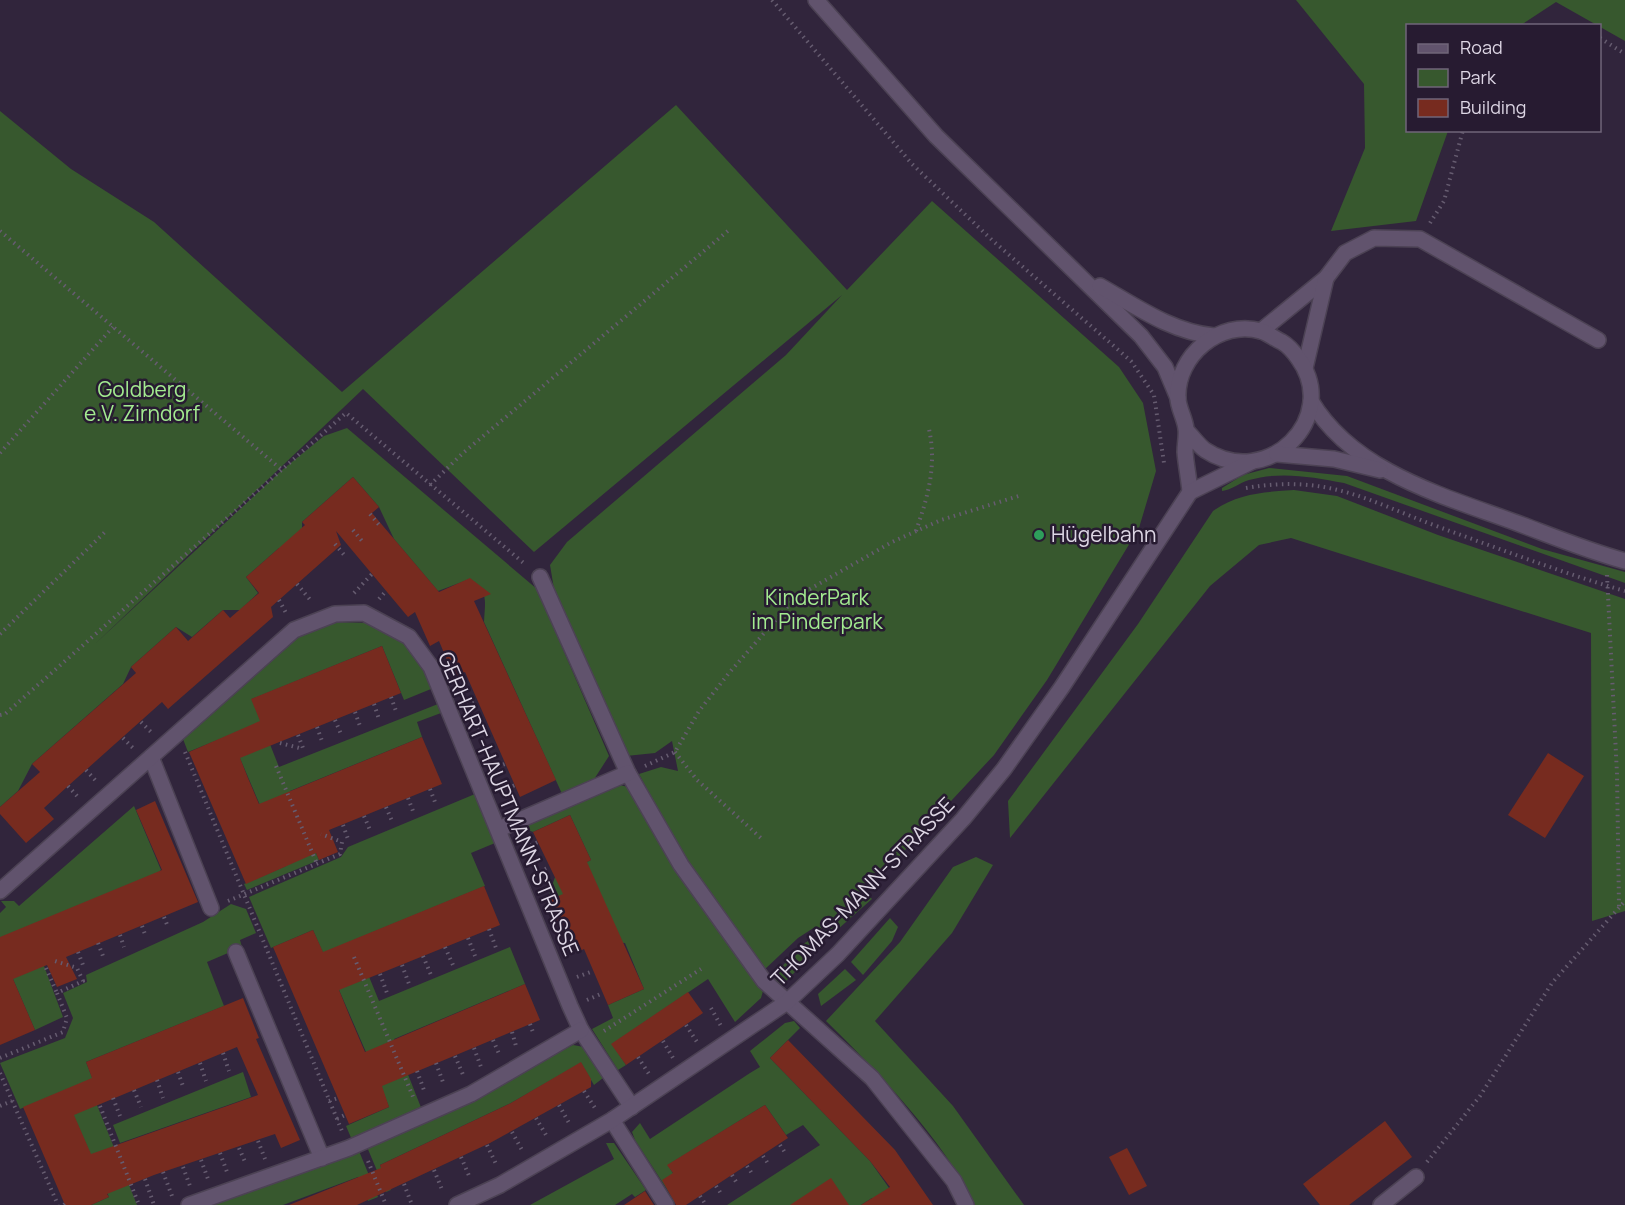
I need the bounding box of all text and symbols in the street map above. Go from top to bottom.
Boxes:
legend [1406,24,1601,132]
text: Road [1460,35,1503,59]
text: Park [1460,65,1497,89]
text: Building [1460,95,1526,119]
park label: Goldberg e.V. Zirndorf [84,375,200,427]
place label: Hügelbahn [1051,520,1157,548]
marker: Hügelbahn [1032,528,1046,542]
park label: KinderPark im Pinderpark [751,583,883,635]
street label: GERHART-HAUPTMANN-STRASSE [432,647,586,960]
street label: THOMAS-MANN-STRASSE [764,791,960,992]

